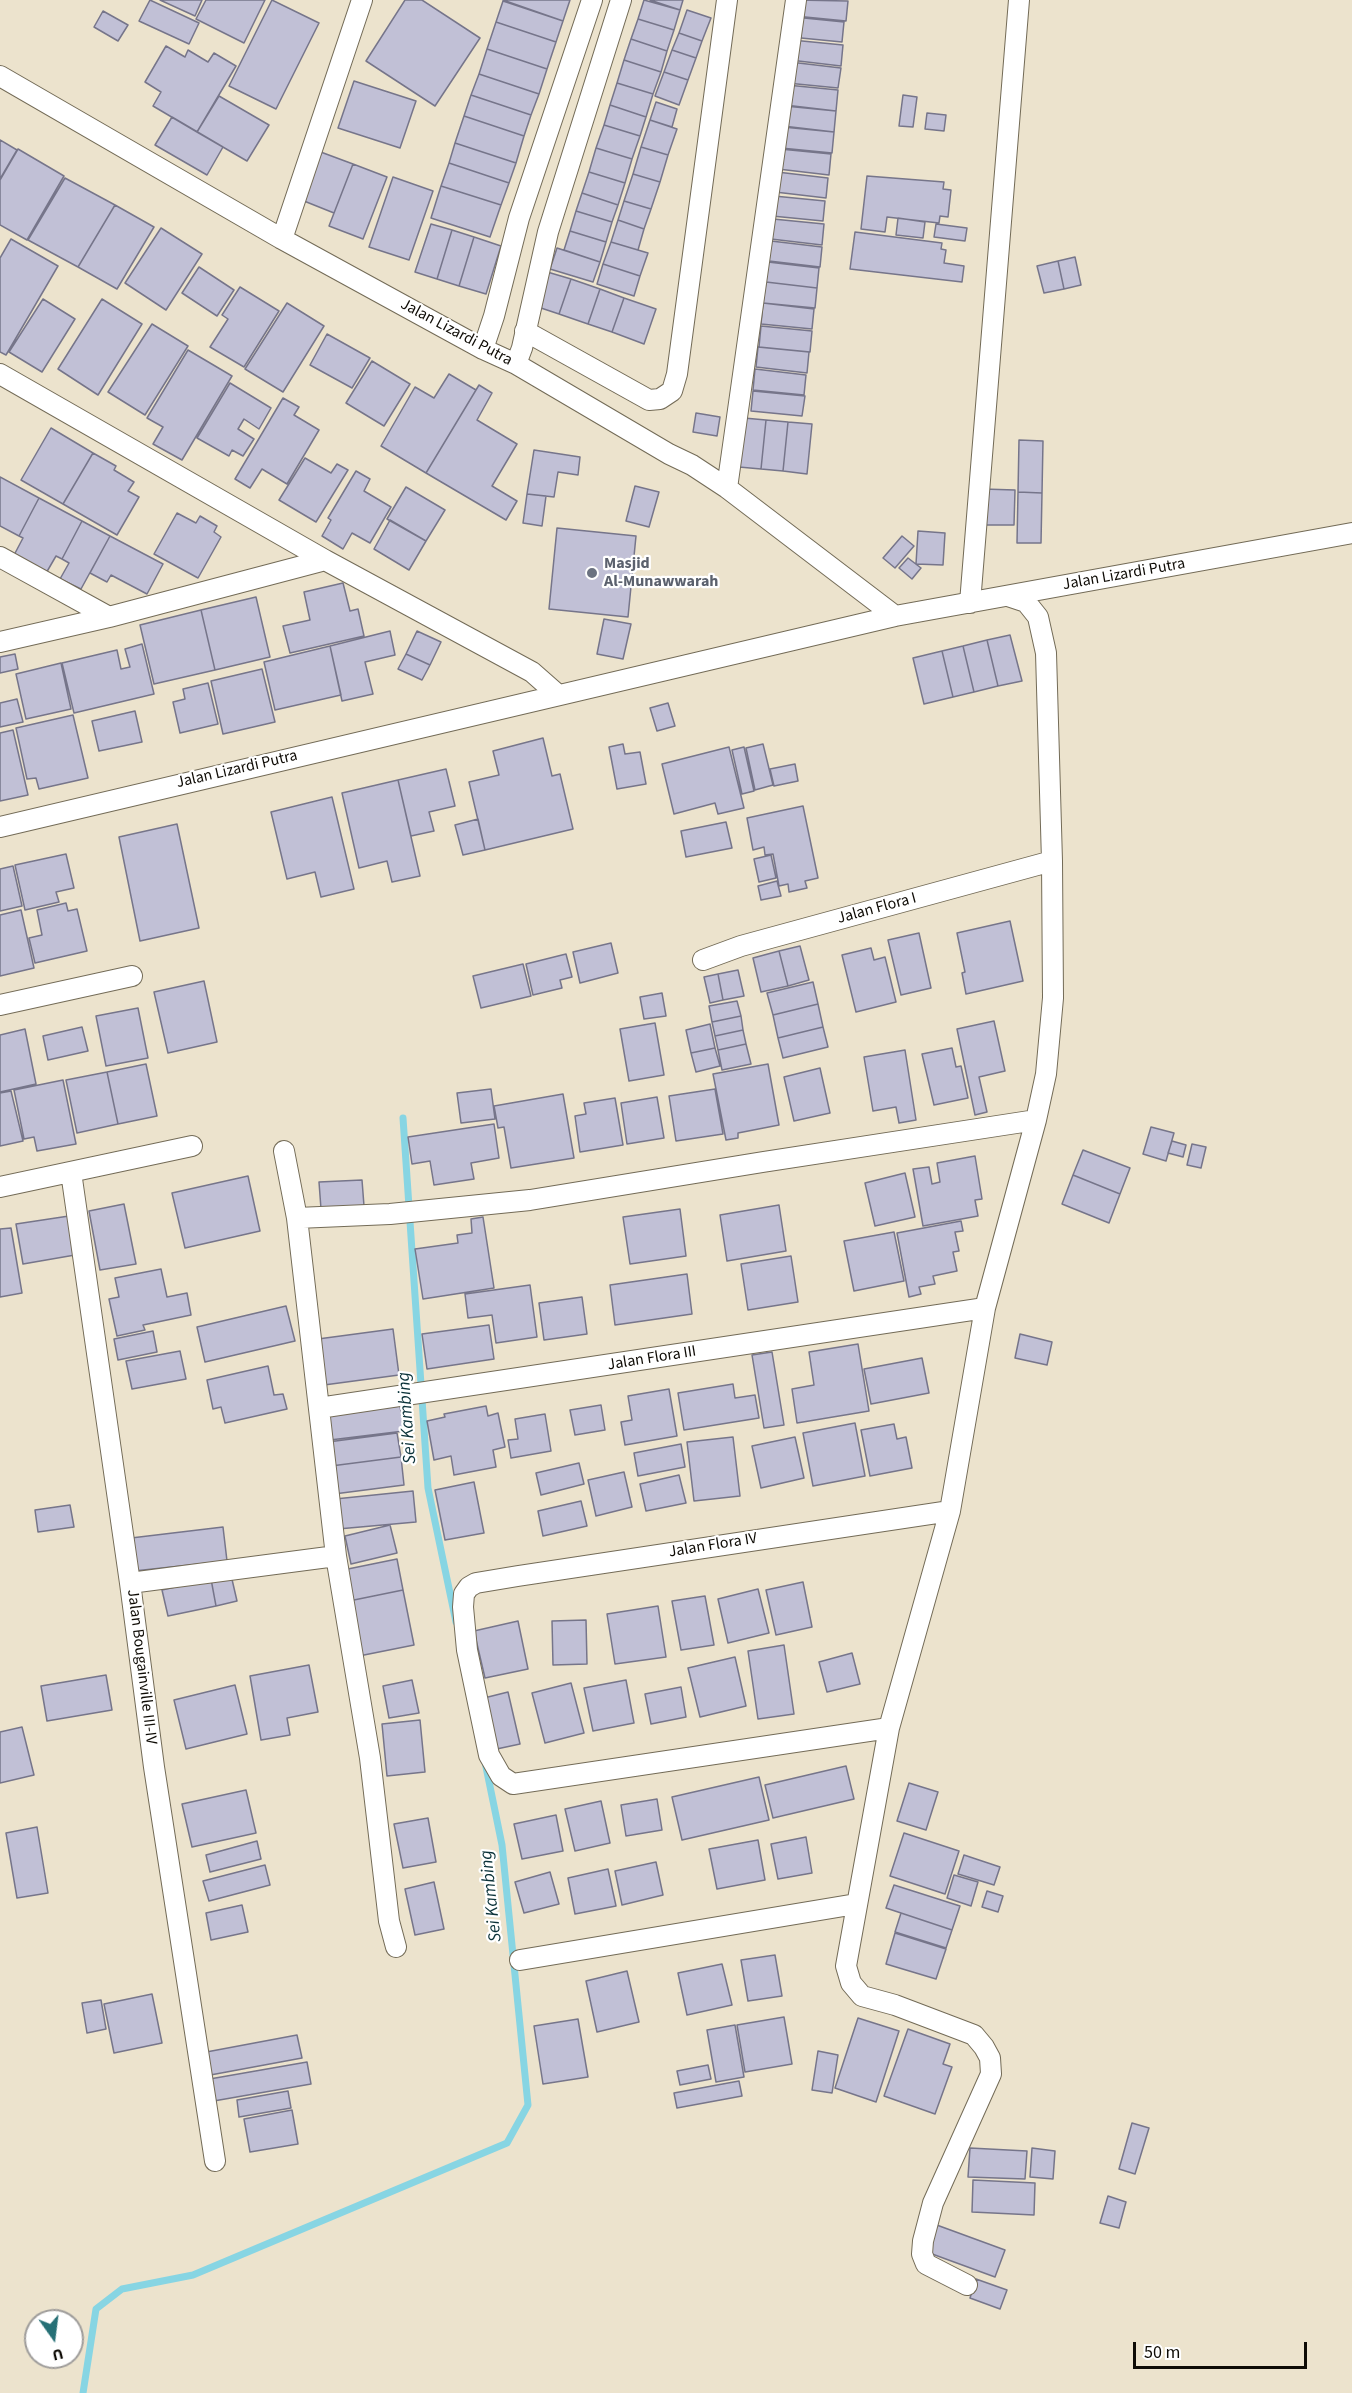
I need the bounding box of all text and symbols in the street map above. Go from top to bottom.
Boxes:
street label: Jalan Lizardi Putra [397,295,515,371]
place label: Masjid Al-Munawwarah [604,554,719,592]
street label: Jalan Lizardi Putra [1061,555,1187,595]
marker: Masjid Al-Munawwarah [585,566,599,580]
street label: Jalan Lizardi Putra [175,747,299,793]
street label: Jalan Flora I [835,889,919,929]
street label: Jalan Flora III [606,1343,698,1375]
water label: Sei Kambing [394,1371,422,1465]
street label: Jalan Flora IV [667,1530,759,1562]
street label: Jalan Bougainville III-IV [122,1588,160,1746]
water label: Sei Kambing [476,1849,508,1943]
north arrow [24,2309,84,2369]
scale bar [1136,2330,1310,2368]
text: 50 m [1144,2340,1180,2365]
text: U [50,2343,66,2366]

